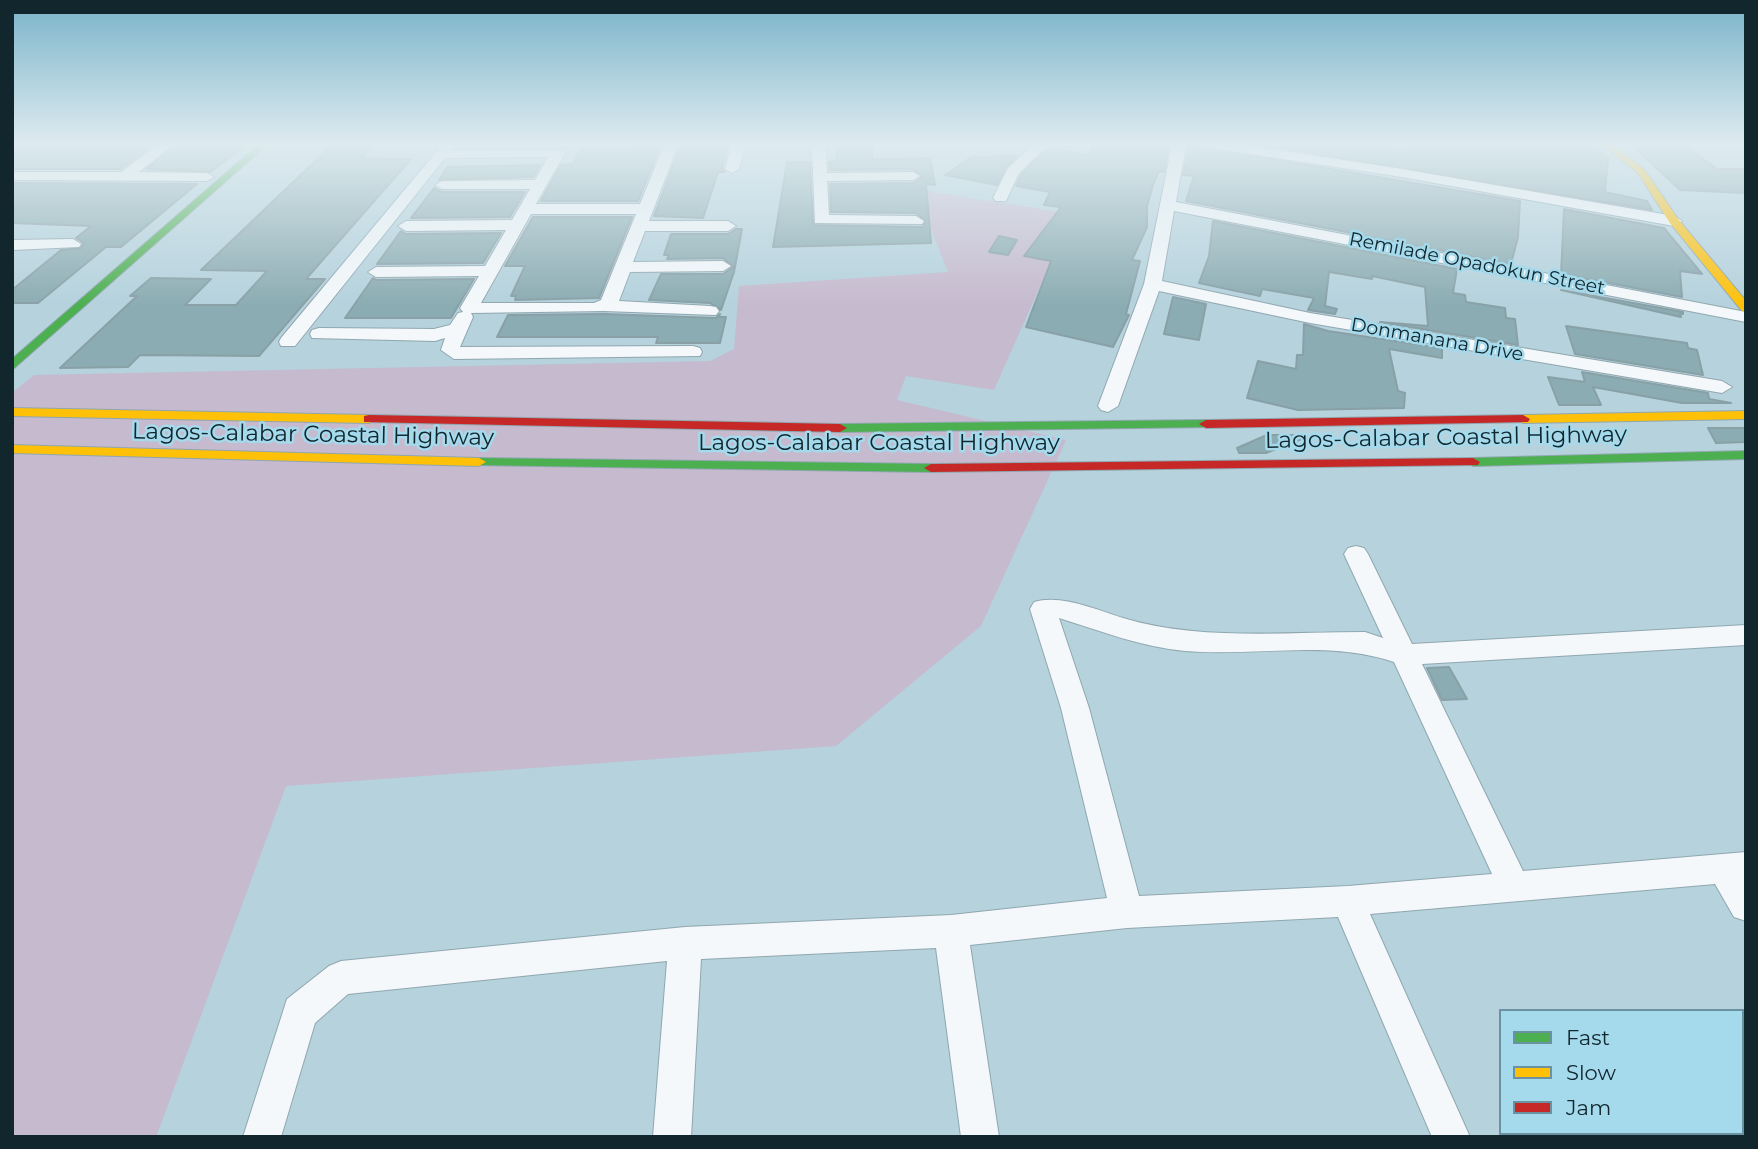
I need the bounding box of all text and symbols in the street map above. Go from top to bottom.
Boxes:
street label: Remilade Opadokun Street [1347,228,1607,300]
street label: Donmanana Drive [1349,314,1525,366]
street label: Lagos-Calabar Coastal Highway [132,418,494,452]
street label: Lagos-Calabar Coastal Highway [1265,421,1627,455]
street label: Lagos-Calabar Coastal Highway [698,429,1060,457]
legend [1499,1009,1744,1135]
text: Fast [1566,1025,1610,1050]
text: Slow [1566,1060,1616,1085]
text: Jam [1566,1095,1611,1120]

